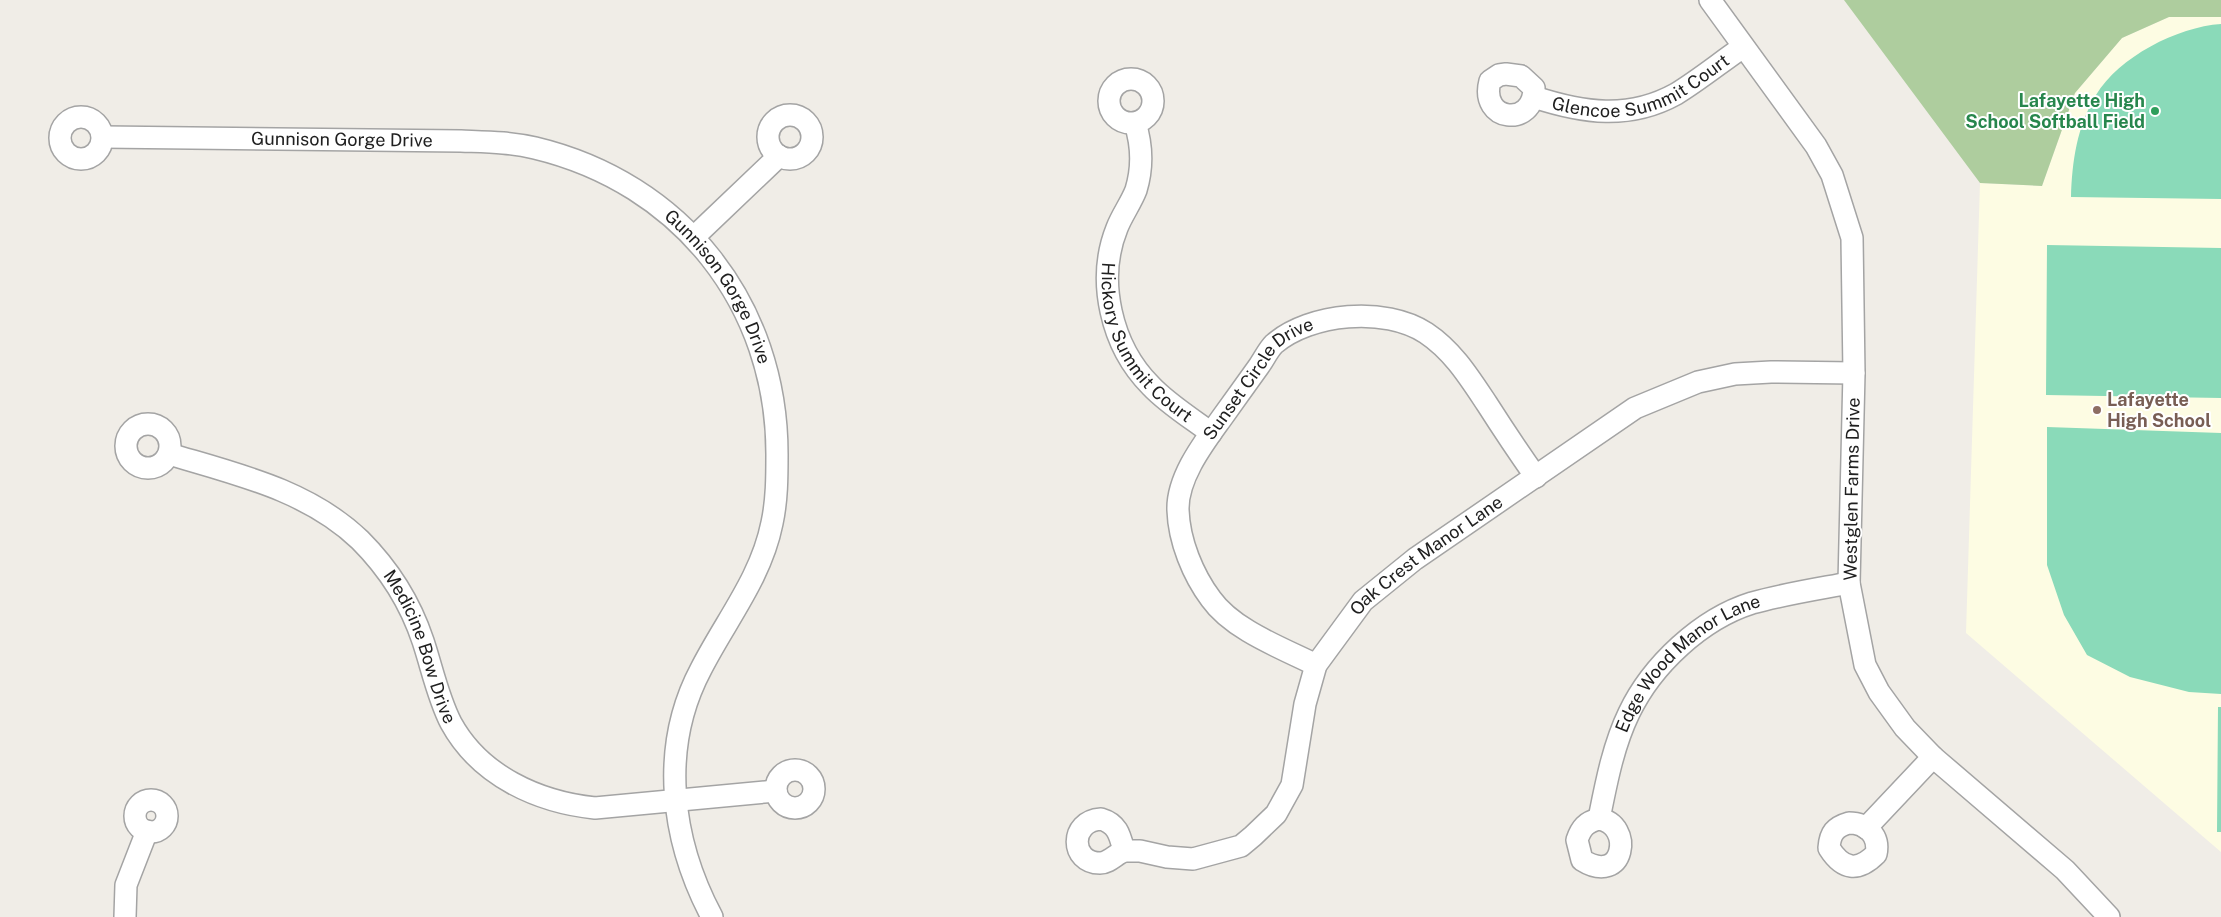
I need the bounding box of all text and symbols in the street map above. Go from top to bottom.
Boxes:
street label: Glencoe Summit Court [1550,49,1733,121]
place label: Lafayette High School Softball Field [1965,90,2145,132]
marker: Lafayette High School Softball Field [2149,105,2161,117]
street label: Gunnison Gorge Drive [251,128,433,151]
street label: Gunnison Gorge Drive [661,205,775,366]
street label: Hickory Summit Court [1097,262,1197,426]
street label: Sunset Circle Drive [1198,313,1316,444]
place label: Lafayette High School [2107,389,2211,431]
street label: Westglen Farms Drive [1839,397,1864,581]
marker: Lafayette High School [2091,404,2103,416]
street label: Oak Crest Manor Lane [1345,491,1506,619]
street label: Medicine Bow Drive [379,566,461,727]
street label: Edge Wood Manor Lane [1611,590,1762,735]

